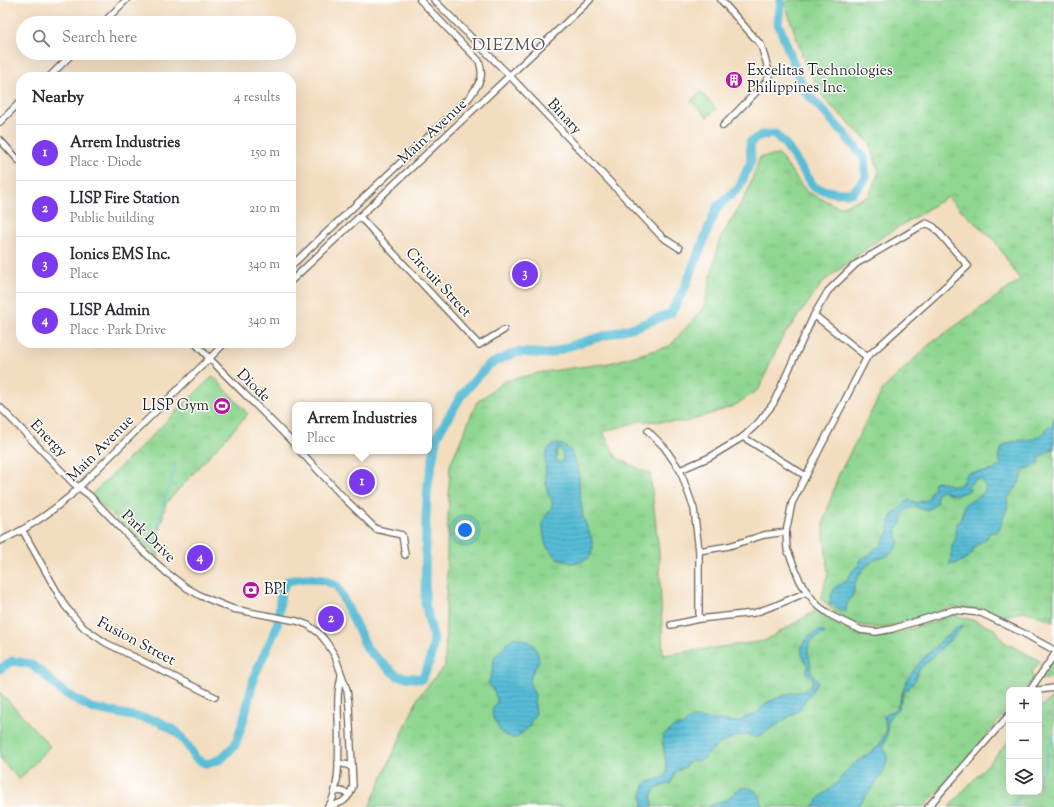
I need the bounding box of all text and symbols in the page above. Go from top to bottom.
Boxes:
search box [16,16,296,60]
icon: search [30,27,52,49]
text: Search here [62,28,137,49]
district label: DIEZMO [472,34,546,58]
place label: Excelitas Technologies Philippines Inc. [747,61,893,99]
building icon: Excelitas Technologies Philippines Inc. [724,70,744,90]
text: Nearby [32,86,84,110]
text: 4 results [234,89,280,107]
street label: Binary [542,94,586,140]
street label: Main Avenue [394,95,472,169]
text: Arrem Industries [70,133,180,154]
text: 1 [43,144,47,162]
text: 150 m [251,144,280,162]
text: Place · Diode [70,154,142,172]
text: LISP Fire Station [70,189,180,210]
text: 2 [42,200,48,218]
text: 210 m [249,200,280,218]
text: Public building [70,210,154,228]
street label: Circuit Street [400,244,476,322]
text: Ionics EMS Inc. [70,245,171,266]
text: 3 [42,256,48,274]
text: 340 m [248,256,280,274]
pin: 3 [512,259,538,289]
text: Place [70,266,99,284]
text: LISP Admin [70,301,150,322]
text: 4 [42,312,48,330]
text: 340 m [248,312,280,330]
text: Place · Park Drive [70,322,166,340]
street label: Diode [231,365,275,407]
place label: LISP Gym [142,396,210,417]
sports icon: LISP Gym [212,396,232,416]
popup [292,402,432,454]
text: Arrem Industries [307,409,417,430]
street label: Main Avenue [63,411,139,487]
street label: Energy [25,415,72,463]
text: Place [307,430,336,448]
pin: 1 [349,467,375,497]
street label: Park Drive [116,506,180,568]
your location [455,520,475,540]
pin: 4 [187,543,213,573]
bank icon: BPI [241,580,261,600]
place label: BPI [264,580,287,601]
pin: 2 [318,604,344,634]
street label: Fusion Street [93,613,179,671]
map controls [1006,687,1042,795]
button: + [1006,687,1042,723]
button: − [1006,723,1042,759]
button: layers [1006,759,1042,795]

